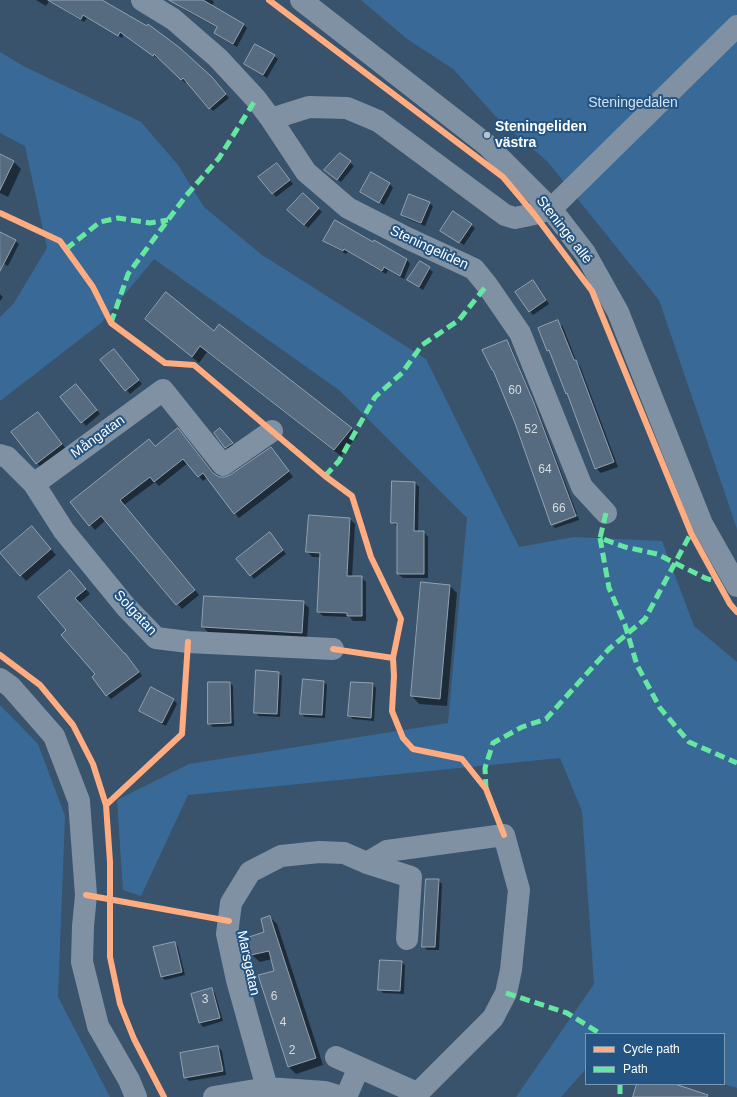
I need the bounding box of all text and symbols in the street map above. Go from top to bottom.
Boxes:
park label: Steningedalen [588,95,678,111]
place label: Steningeliden västra [495,119,587,152]
marker: Steningeliden västra [482,130,492,140]
street label: Steninge allé [532,193,596,267]
street label: Steningeliden [387,222,471,274]
house number: 60 [508,384,522,398]
street label: Mångatan [68,412,128,462]
house number: 52 [524,423,538,437]
house number: 64 [538,463,552,477]
house number: 66 [552,502,566,516]
street label: Solgatan [110,587,160,639]
street label: Marsgatan [233,929,263,997]
house number: 6 [271,990,277,1004]
house number: 3 [202,993,208,1007]
house number: 4 [280,1016,286,1030]
legend [585,1033,725,1085]
text: Cycle path [623,1042,680,1056]
house number: 2 [289,1044,295,1058]
text: Path [623,1062,648,1076]

